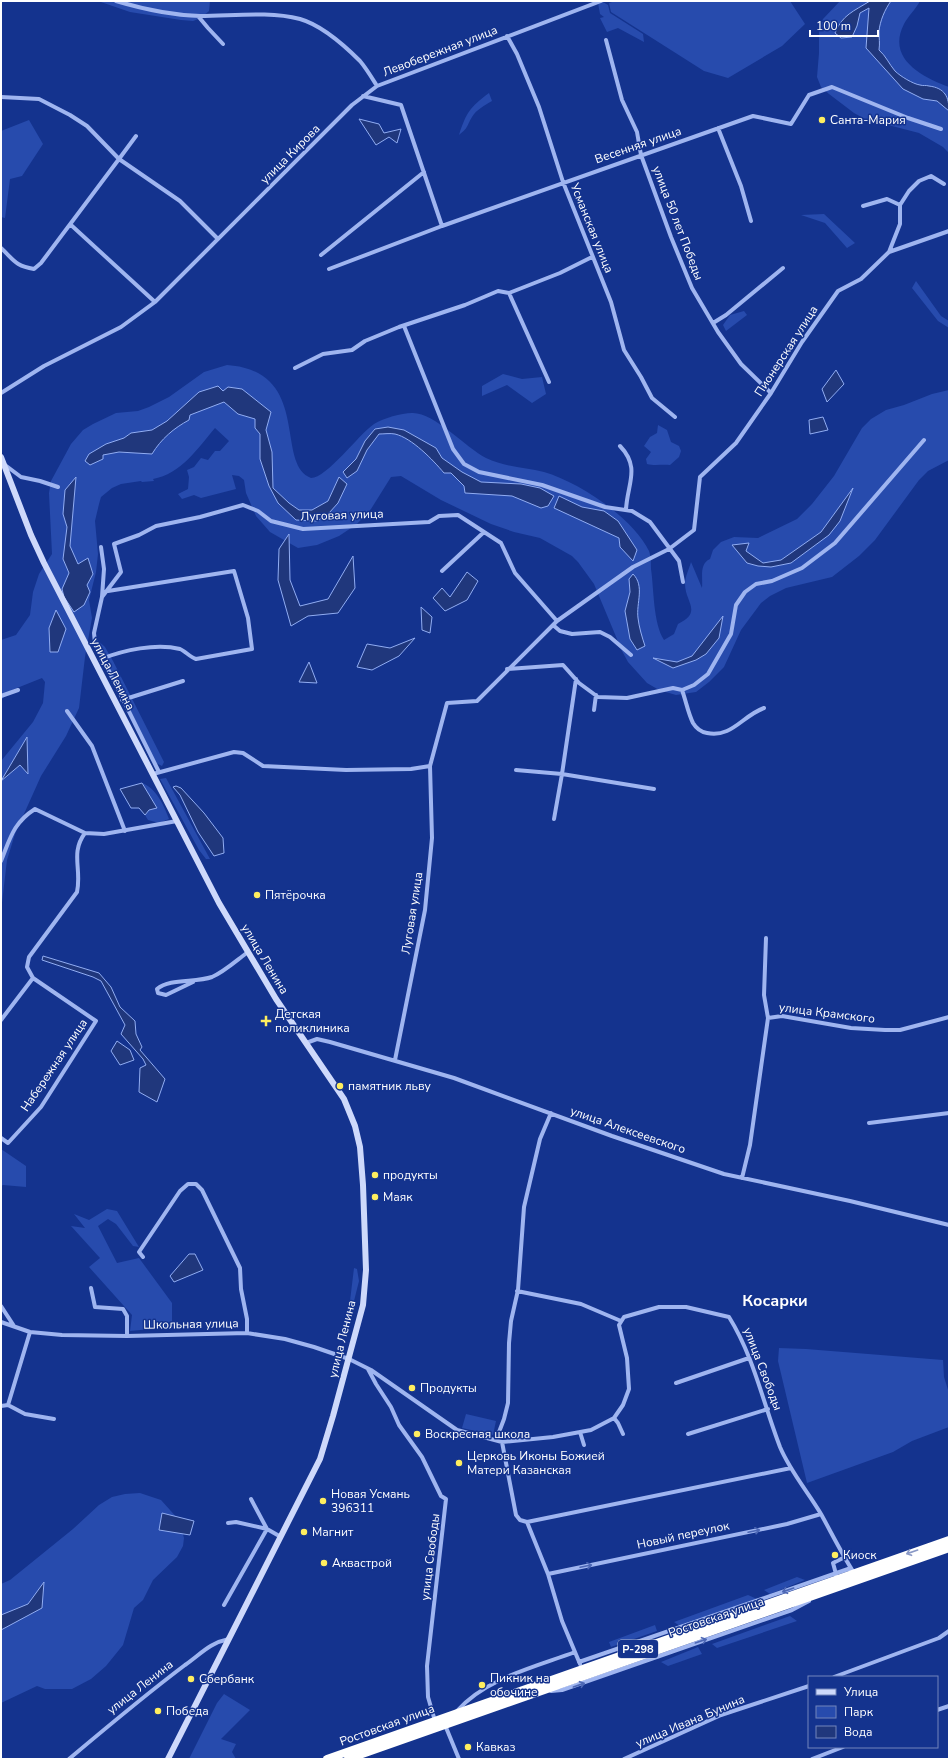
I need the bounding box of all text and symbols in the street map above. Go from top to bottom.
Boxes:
scale bar [810,12,878,38]
text: 100 m [816,18,851,34]
street label: Левобережная улица [380,22,500,80]
place label: Санта-Мария [830,112,906,128]
marker: Санта-Мария [817,115,827,125]
street label: улица Кирова [257,121,323,187]
street label: Весенняя улица [593,123,683,167]
street label: улица 50 лет Победы [649,164,707,282]
street label: Усманская улица [566,180,617,275]
street label: Пионерская улица [751,303,821,399]
street label: Луговая улица [300,506,384,524]
street label: улица Ленина [87,635,139,713]
street label: Луговая улица [398,871,426,955]
place label: Пятёрочка [265,887,326,903]
marker: Пятёрочка [252,890,262,900]
street label: улица Ленина [238,921,292,997]
street label: улица Крамского [778,999,876,1027]
place label: Детская поликлиника [275,1006,350,1036]
marker: Детская поликлиника [260,1015,272,1027]
street label: Набережная улица [17,1016,91,1114]
place label: памятник льву [348,1078,432,1094]
marker: памятник льву [335,1081,345,1091]
street label: улица Алексеевского [568,1103,688,1157]
place label: продукты [383,1167,438,1183]
marker: продукты [370,1170,380,1180]
place label: Маяк [383,1189,413,1205]
marker: Маяк [370,1192,380,1202]
district label: Косарки [742,1290,808,1312]
street label: улица Ленина [325,1298,359,1380]
street label: Школьная улица [143,1315,239,1333]
street label: улица Свободы [740,1325,786,1413]
place label: Продукты [420,1380,477,1396]
marker: Продукты [407,1383,417,1393]
place label: Воскресная школа [425,1426,530,1442]
marker: Воскресная школа [412,1429,422,1439]
place label: Церковь Иконы Божией Матери Казанская [467,1448,605,1478]
marker: Церковь Иконы Божией Матери Казанская [454,1458,464,1468]
place label: Новая Усмань 396311 [331,1486,410,1516]
marker: Новая Усмань 396311 [318,1496,328,1506]
street label: улица Свободы [417,1513,443,1601]
street label: Новый переулок [635,1517,731,1553]
place label: Магнит [312,1524,354,1540]
one-way arrow [747,1526,760,1534]
marker: Магнит [299,1527,309,1537]
place label: Киоск [843,1547,877,1563]
one-way arrow [907,1549,919,1557]
marker: Киоск [830,1550,840,1560]
place label: Аквастрой [332,1555,392,1571]
marker: Аквастрой [319,1558,329,1568]
one-way arrow [579,1561,592,1569]
one-way arrow [781,1587,794,1594]
street label: Ростовская улица [666,1593,766,1641]
one-way arrow [695,1637,707,1645]
road number: Р-298 [618,1640,658,1658]
street label: улица Ленина [104,1656,176,1718]
place label: Пикник на обочине [490,1670,549,1700]
place label: Сбербанк [199,1671,255,1687]
marker: Сбербанк [186,1674,196,1684]
legend [808,1676,938,1748]
marker: Пикник на обочине [477,1680,487,1690]
one-way arrow [572,1680,584,1688]
text: Улица [843,1684,878,1700]
street label: улица Ивана Бунина [633,1691,747,1751]
street label: Ростовская улица [337,1700,437,1750]
place label: Победа [166,1703,209,1719]
text: Парк [844,1704,874,1720]
marker: Победа [153,1706,163,1716]
text: Вода [844,1724,872,1740]
place label: Кавказ [476,1739,516,1755]
marker: Кавказ [463,1742,473,1752]

